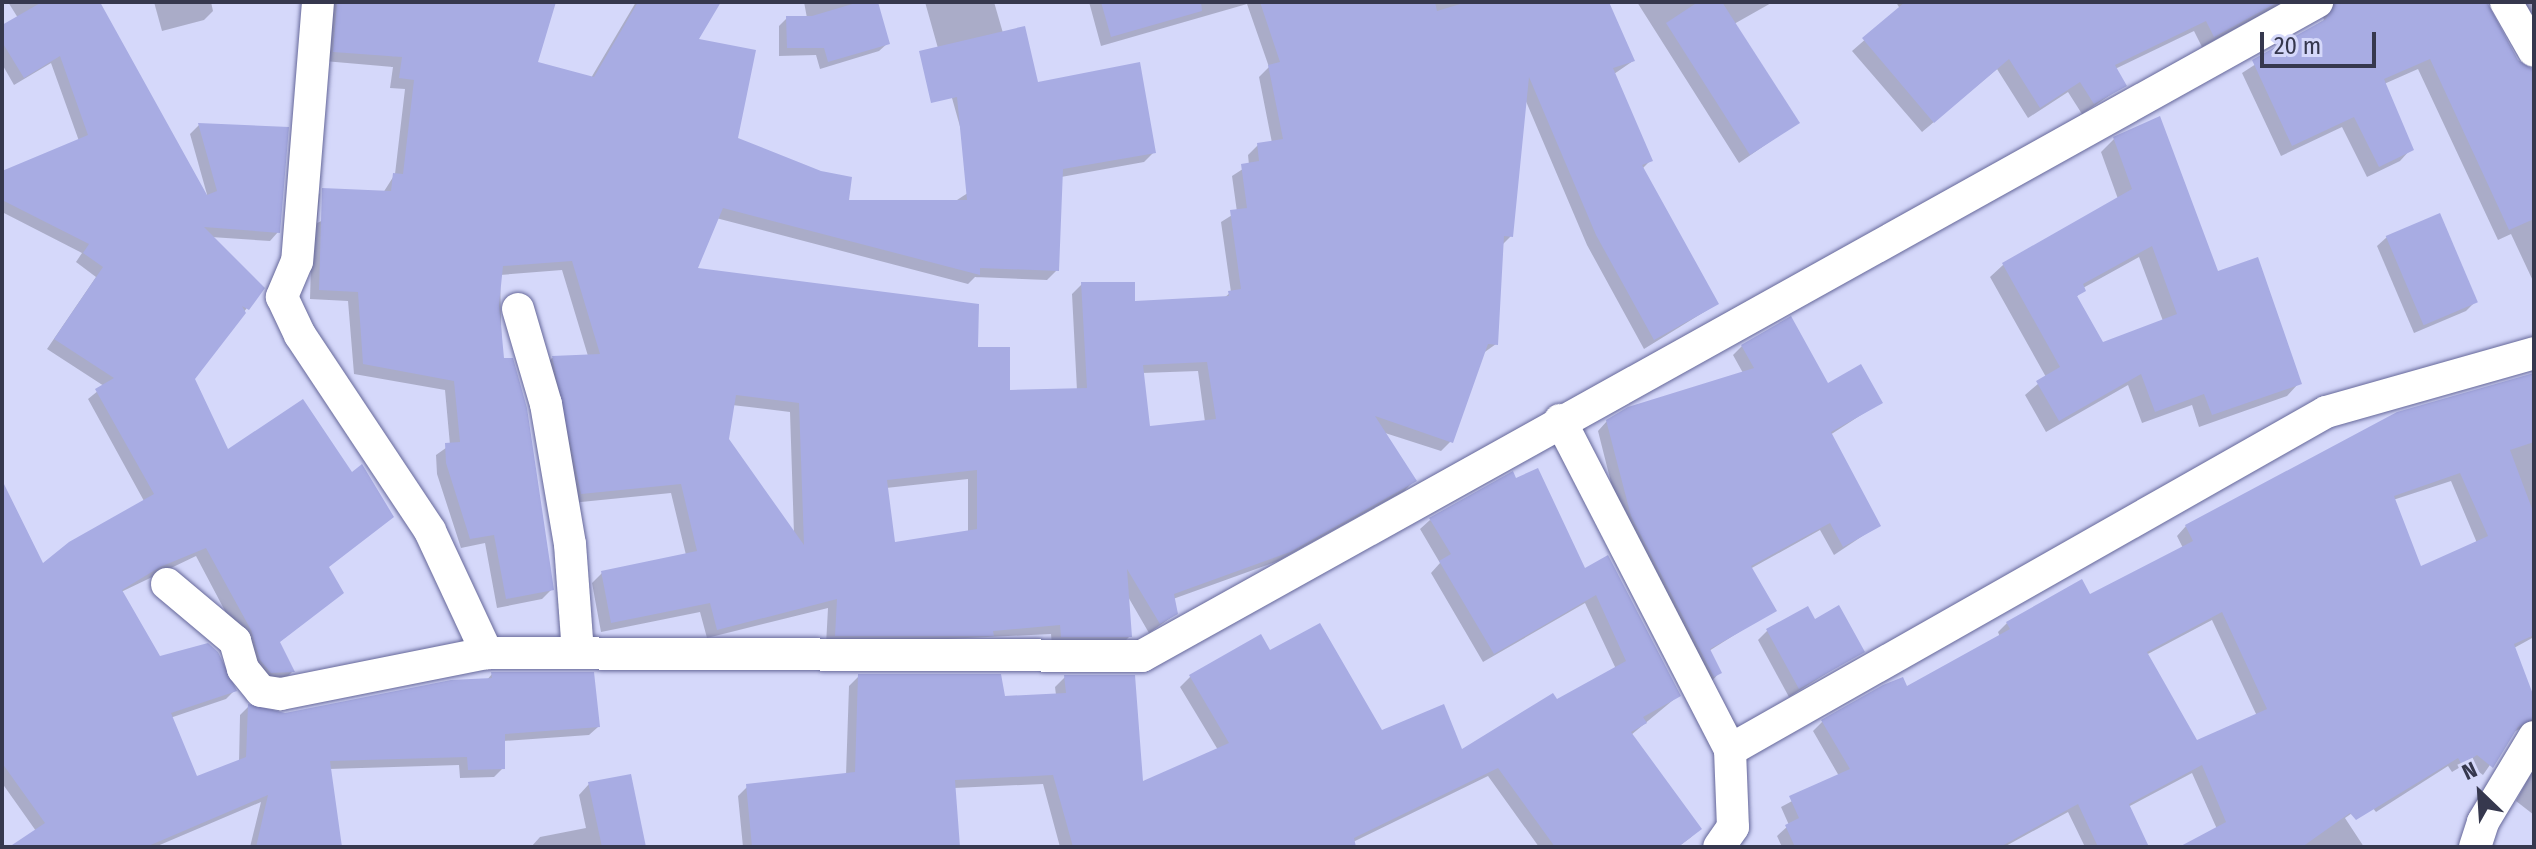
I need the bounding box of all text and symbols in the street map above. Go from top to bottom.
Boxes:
scale bar [2264,16,2380,66]
text: 20 m [2274,32,2321,60]
north arrow [2440,753,2520,833]
text: N [2458,756,2481,786]

